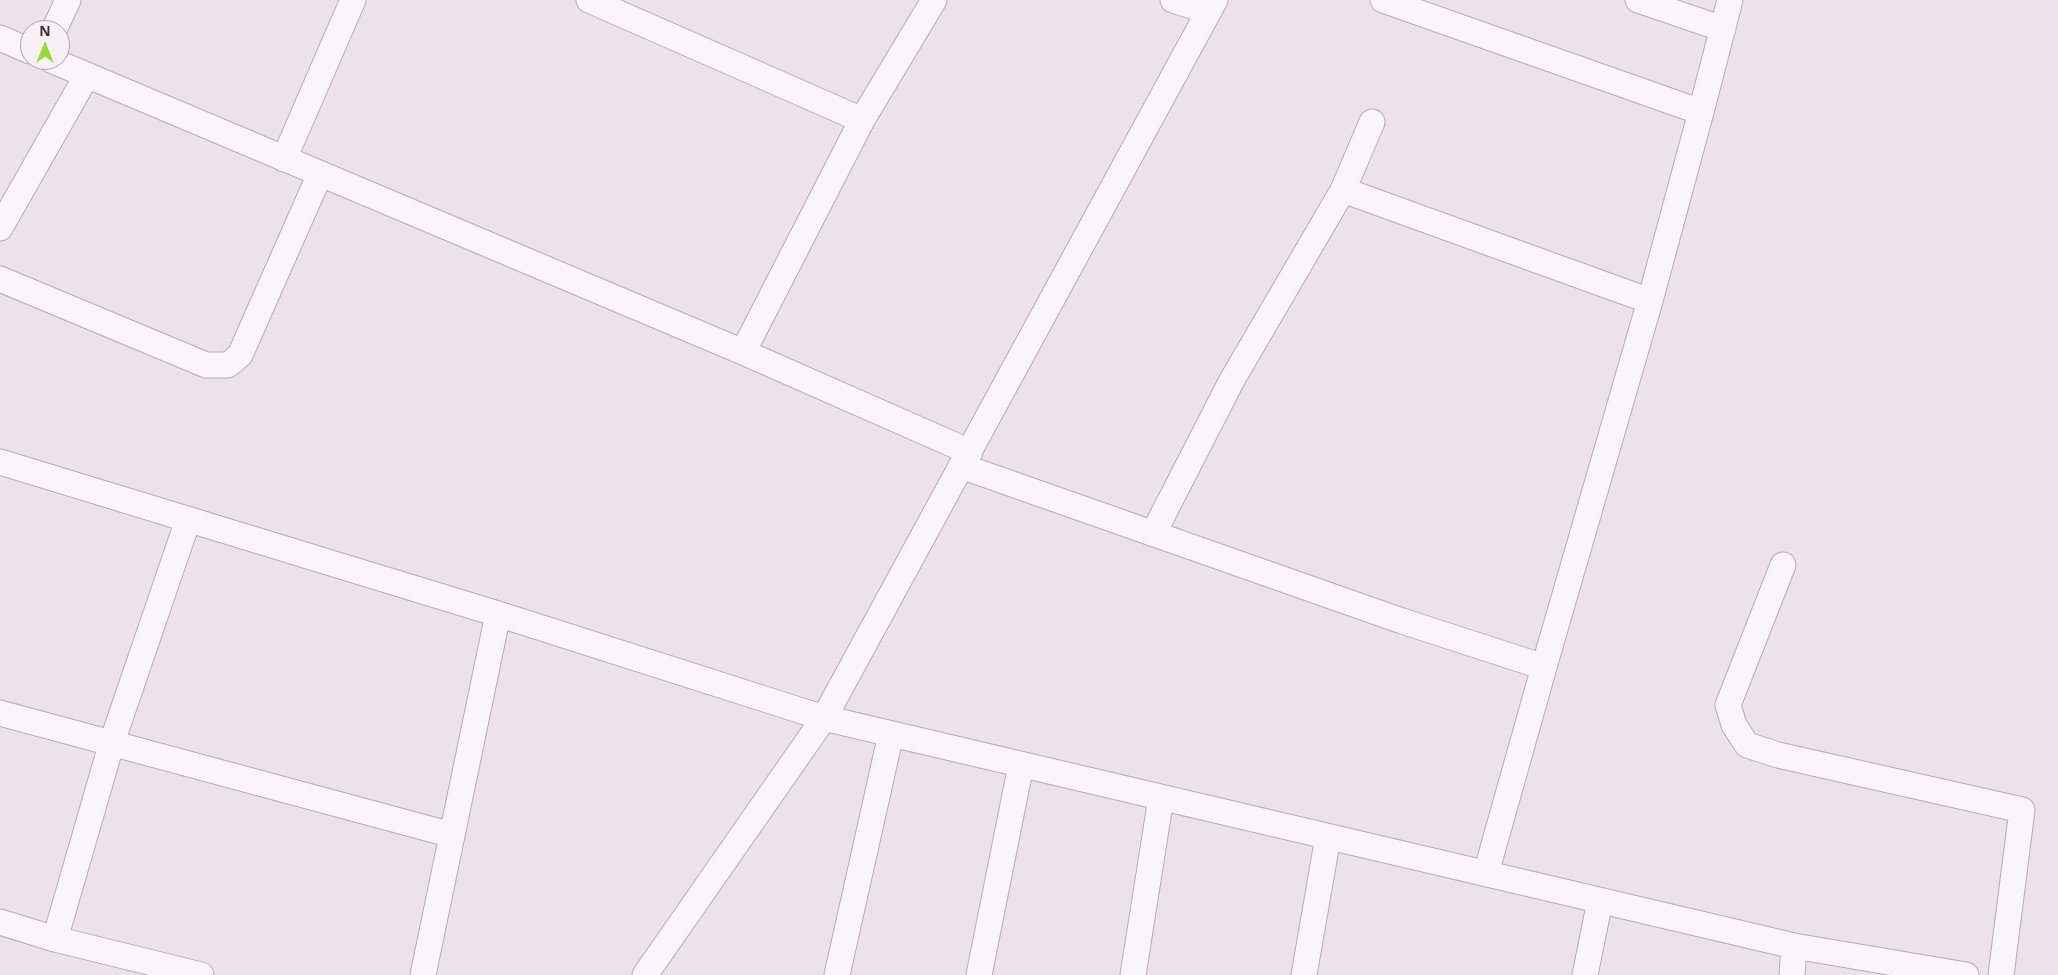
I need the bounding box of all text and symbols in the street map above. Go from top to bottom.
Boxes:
north arrow [20,20,70,70]
text: N [39,21,51,40]

